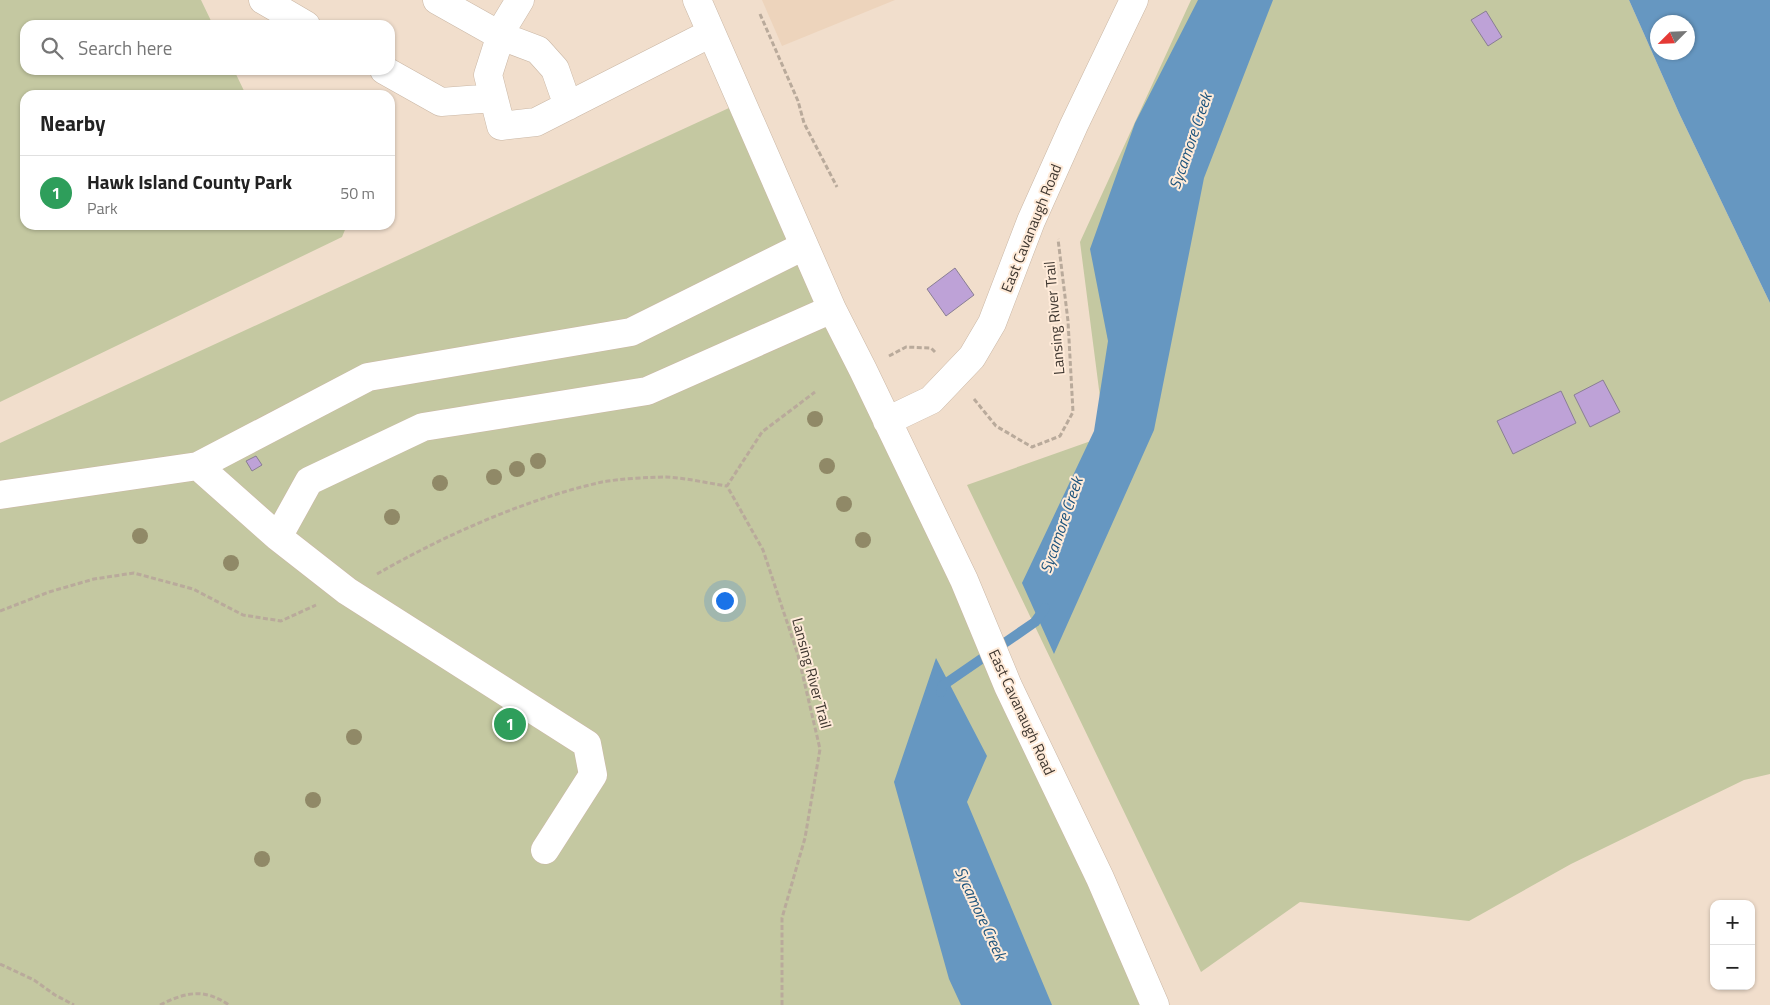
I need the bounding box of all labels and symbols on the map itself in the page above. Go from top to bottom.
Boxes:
north arrow [1650,15,1695,60]
water label: Sycamore Creek [1162,88,1218,192]
street label: East Cavanaugh Road [995,160,1067,296]
street label: Lansing River Trail [1038,260,1070,376]
water label: Sycamore Creek [1033,472,1089,576]
your location [712,588,738,614]
street label: Lansing River Trail [786,615,838,731]
street label: East Cavanaugh Road [983,645,1061,779]
pin: 1 [494,705,526,743]
water label: Sycamore Creek [949,863,1014,965]

